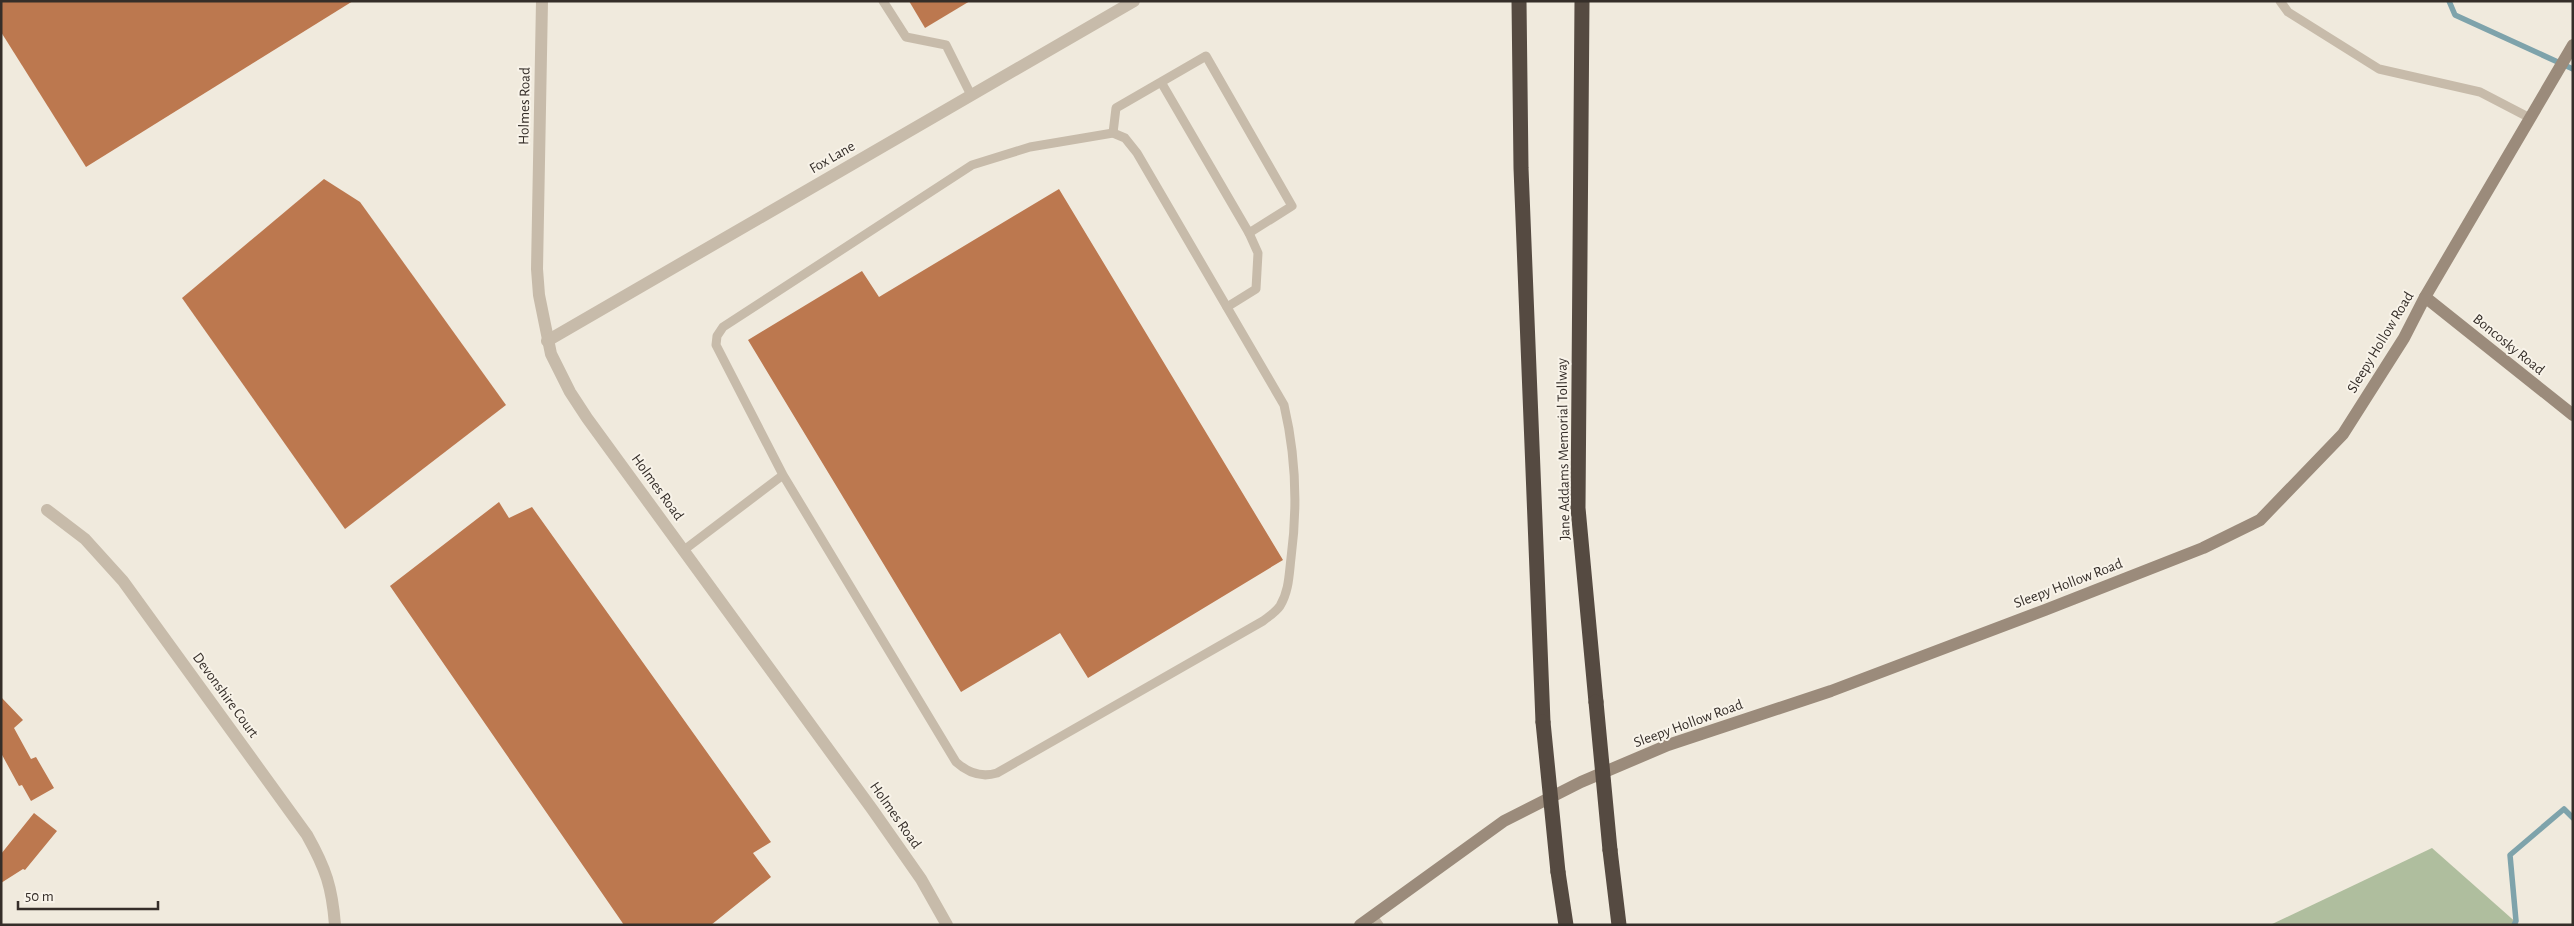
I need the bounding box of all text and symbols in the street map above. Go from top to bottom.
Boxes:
street label: Holmes Road [516,67,533,145]
street label: Fox Lane [807,138,858,176]
street label: Sleepy Hollow Road [2344,289,2417,395]
street label: Boncosky Road [2470,311,2547,378]
street label: Jane Addams Memorial Tollway [1554,357,1573,540]
street label: Holmes Road [629,451,687,523]
street label: Sleepy Hollow Road [2012,556,2125,611]
street label: Devonshire Court [190,650,261,741]
street label: Sleepy Hollow Road [1632,697,1745,750]
street label: Holmes Road [867,779,924,852]
scale bar [18,878,158,910]
text: 50 m [25,889,54,904]

